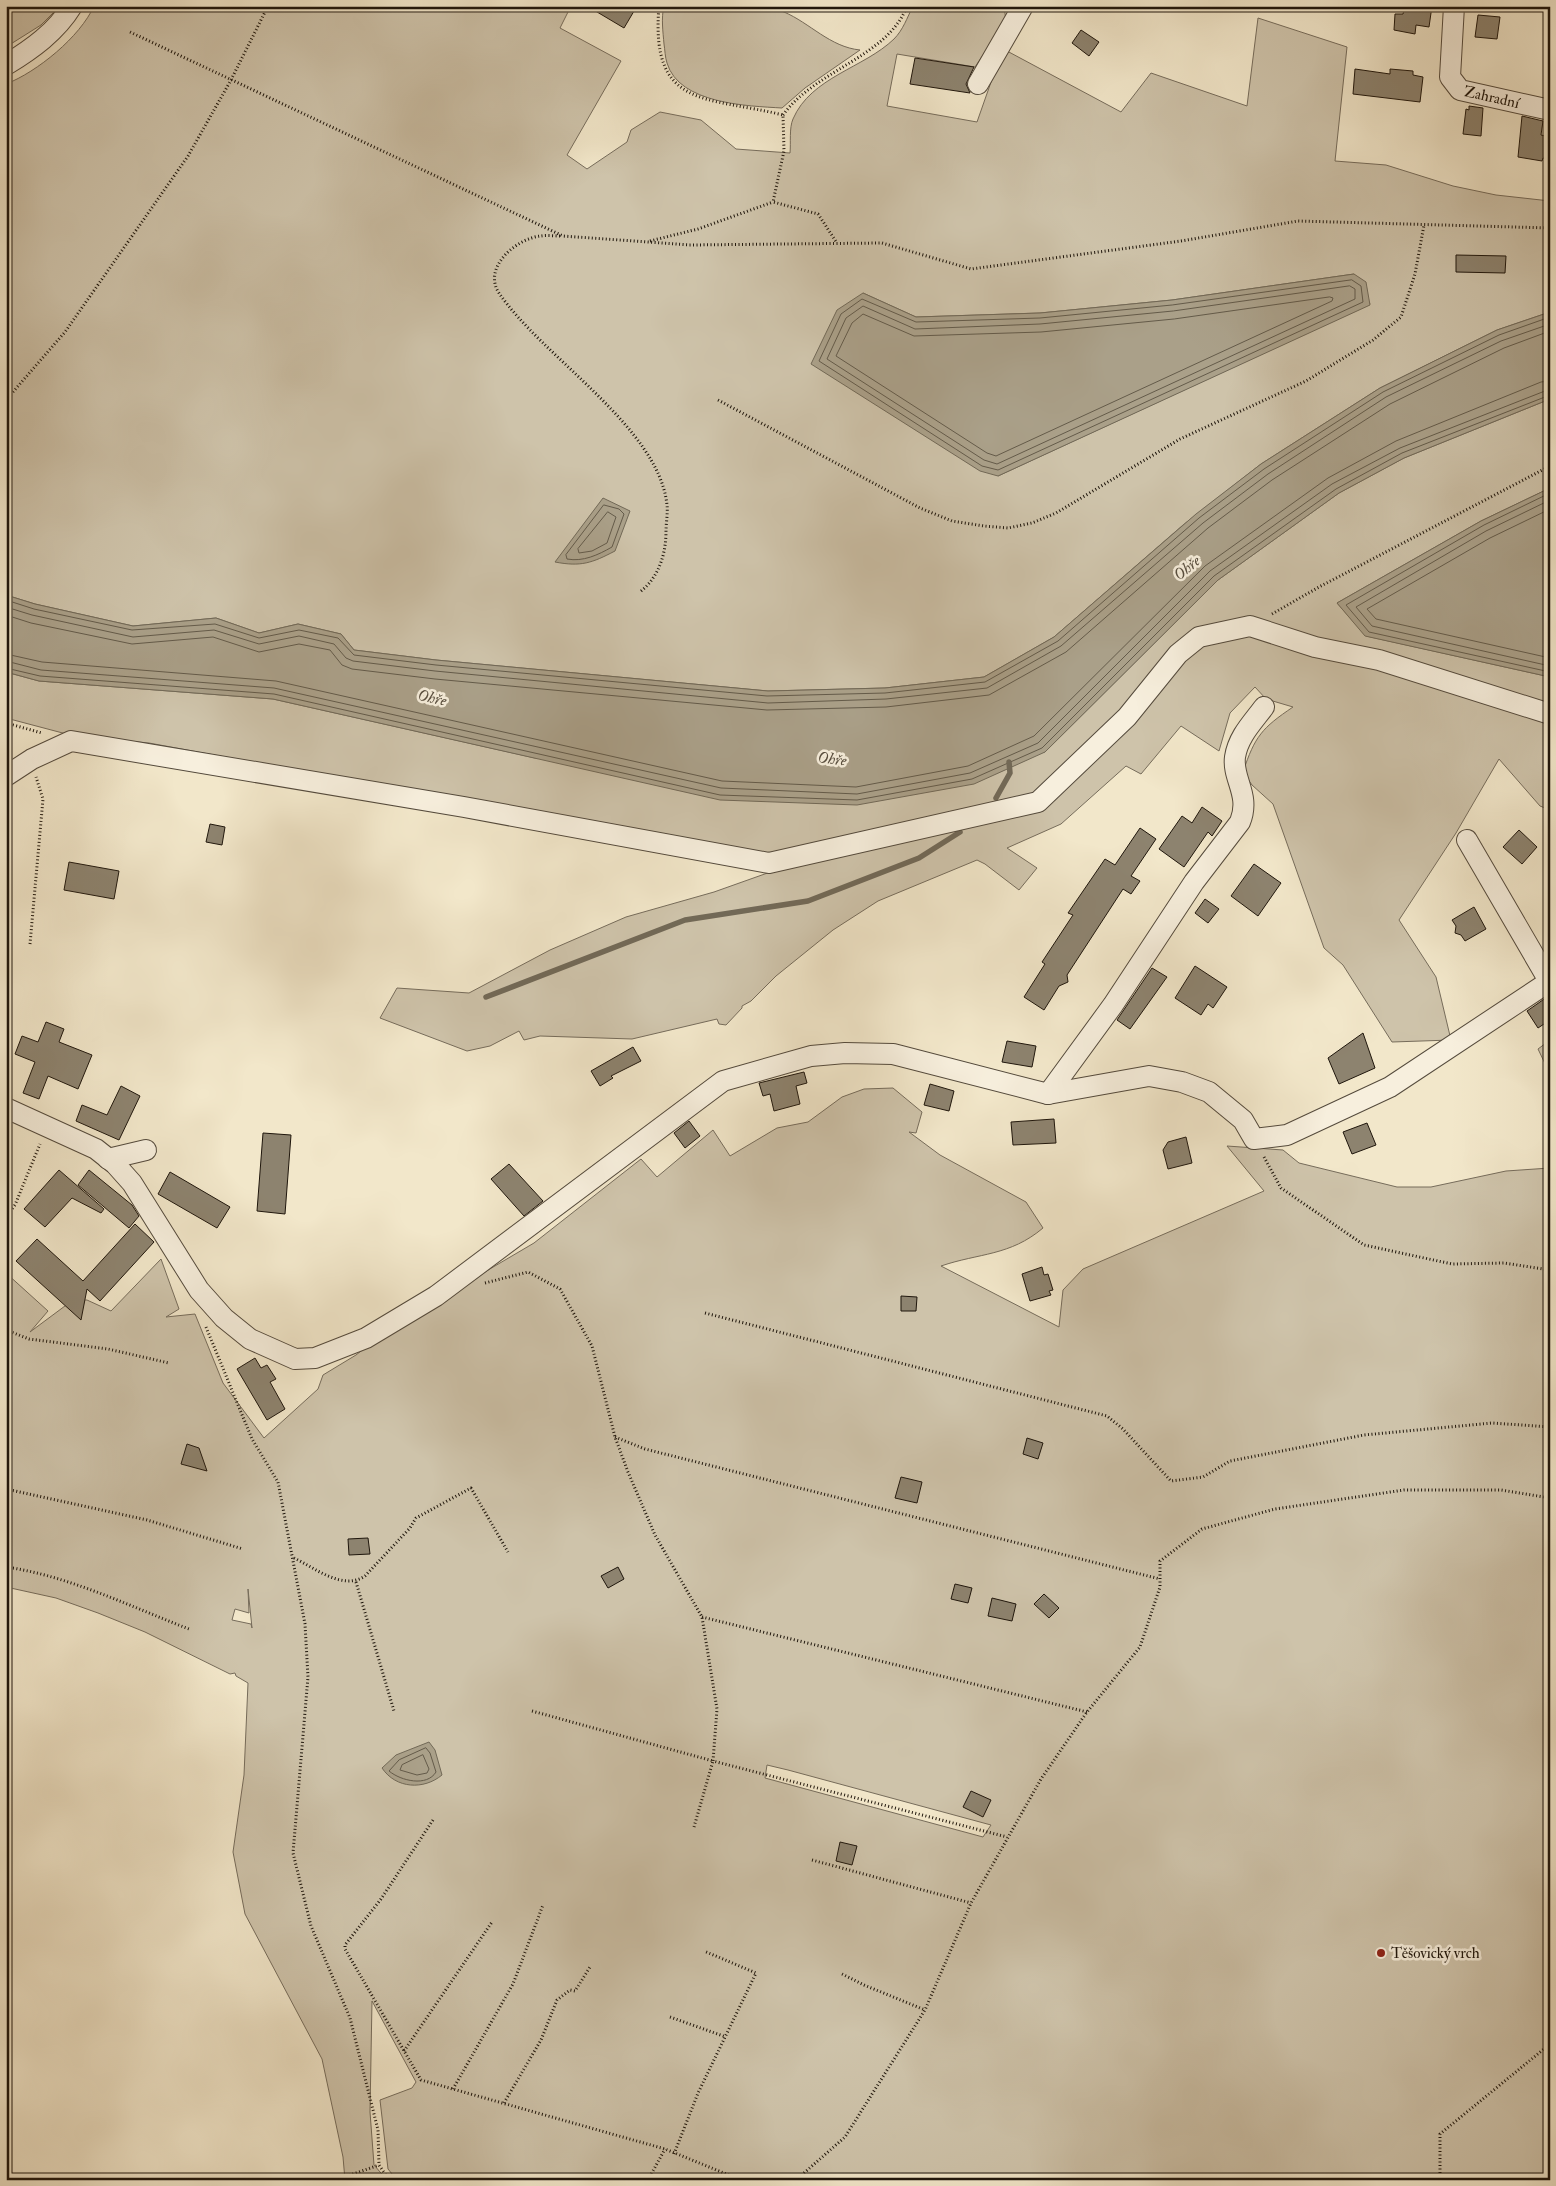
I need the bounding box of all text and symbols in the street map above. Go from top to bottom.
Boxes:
street label: Zahradní [1462,82,1522,113]
water label: Ohře [1169,551,1205,585]
water label: Ohře [416,685,449,711]
water label: Ohře [816,747,848,771]
place label: Těšovický vrch [1391,1944,1480,1963]
marker: Těšovický vrch [1375,1947,1387,1959]

